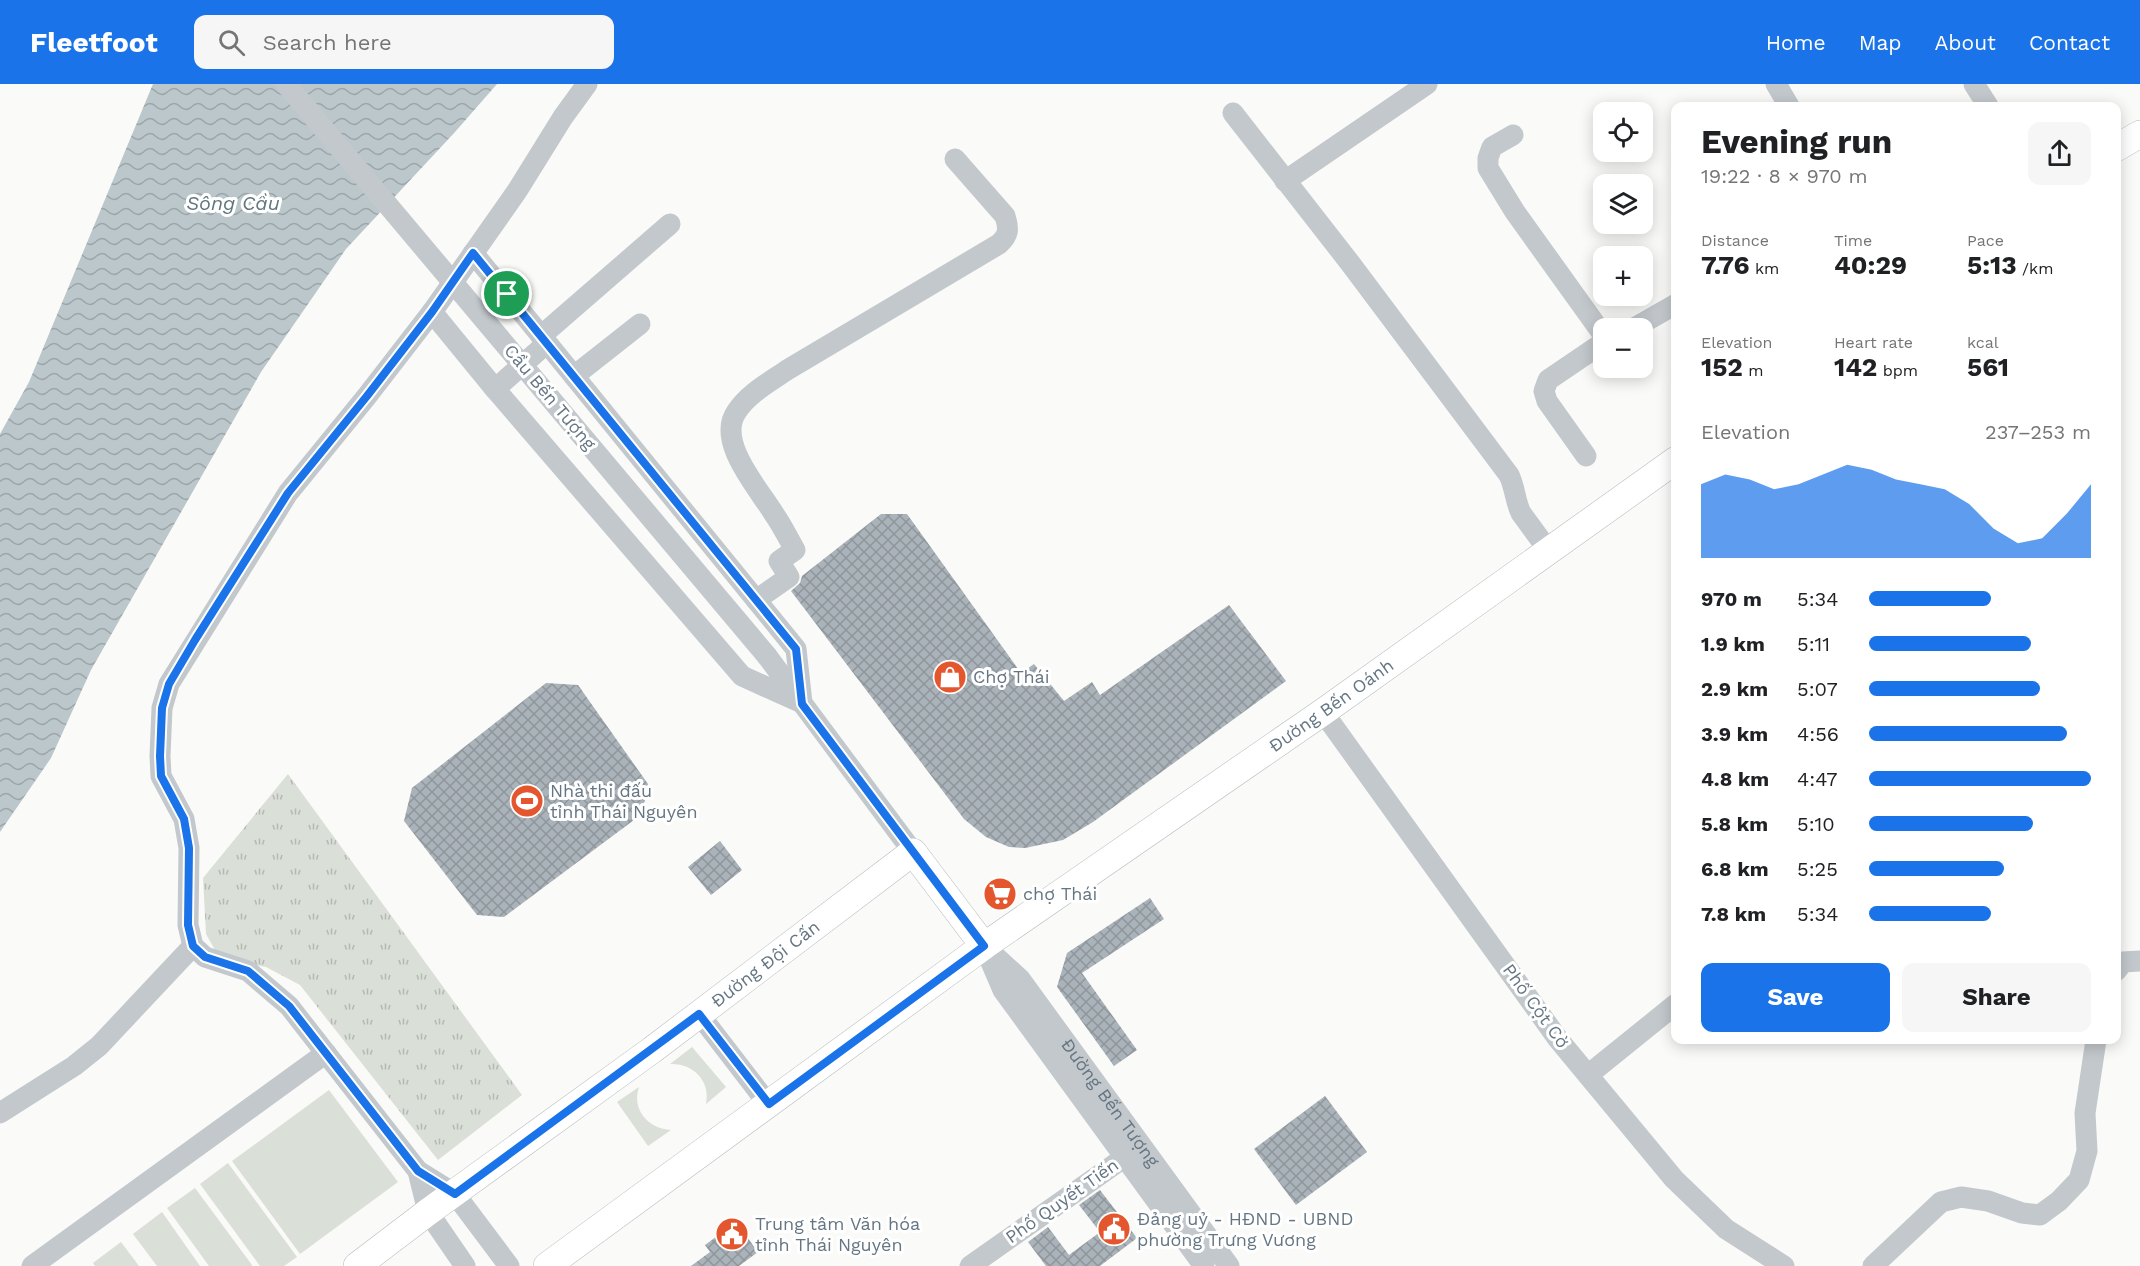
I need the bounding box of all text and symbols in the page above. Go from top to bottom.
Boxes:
search box [194,15,614,69]
text: Fleetfoot [30,26,158,59]
icon: search [215,26,248,59]
text: Search here [263,30,392,55]
text: Home [1766,30,1826,55]
text: Map [1859,30,1902,55]
text: About [1935,30,1996,55]
text: Contact [2029,30,2110,55]
map controls [1593,102,1653,378]
button: locate [1593,102,1653,162]
text: Evening run [1701,122,1892,161]
button: share [2028,122,2091,185]
text: 19:22 · 8 × 970 m [1701,164,1868,188]
button: layers [1593,174,1653,234]
water label: Sông Cầu [186,191,280,215]
text: Distance [1701,231,1769,250]
text: Time [1834,231,1872,250]
text: Pace [1967,231,2004,250]
button: + [1593,246,1653,306]
text: 7.76 [1701,250,1749,280]
text: 40:29 [1834,250,1907,280]
text: 5:13 [1967,250,2017,280]
text: km [1749,259,1779,278]
text: /km [2017,259,2053,278]
pin [481,268,532,319]
icon: arrive [490,277,523,310]
button: − [1593,318,1653,378]
text: Elevation [1701,333,1772,352]
text: Heart rate [1834,333,1913,352]
text: kcal [1967,333,1999,352]
street label: Cầu Bến Tượng [500,340,601,454]
text: 152 [1701,352,1743,382]
text: 142 [1834,352,1877,382]
text: 561 [1967,352,2009,382]
text: m [1743,361,1764,380]
text: bpm [1877,361,1918,380]
text: Elevation [1701,420,1790,444]
text: 237–253 m [1985,420,2091,444]
text: 970 m [1701,587,1762,611]
text: 5:34 [1797,587,1838,611]
text: 1.9 km [1701,632,1765,656]
text: 5:11 [1797,632,1830,656]
street label: Đường Bến Oánh [1265,654,1397,756]
shop icon: Chợ Thái [932,659,968,695]
place label: Chợ Thái [973,666,1050,687]
text: 2.9 km [1701,677,1768,701]
text: 5:07 [1797,677,1838,701]
text: 3.9 km [1701,722,1768,746]
text: 4:56 [1797,722,1839,746]
text: 4.8 km [1701,767,1769,791]
text: 4:47 [1797,767,1838,791]
place label: Nhà thi đấu tỉnh Thái Nguyên [550,780,698,822]
sports icon: Nhà thi đấu tỉnh Thái Nguyên [509,783,545,819]
text: 5.8 km [1701,812,1768,836]
text: 5:10 [1797,812,1835,836]
text: 6.8 km [1701,857,1769,881]
text: 5:25 [1797,857,1838,881]
supermarket icon: chợ Thái [982,876,1018,912]
place label: chợ Thái [1023,883,1097,904]
text: 7.8 km [1701,902,1766,926]
text: 5:34 [1797,902,1838,926]
street label: Đường Đội Cấn [707,916,824,1011]
street label: Phố Cột Cờ [1499,960,1574,1052]
button: Save [1701,963,1890,1032]
button: Share [1902,963,2091,1032]
street label: Đường Bến Tượng [1057,1034,1164,1171]
street label: Phố Quyết Tiến [1001,1154,1122,1247]
place label: Đảng uỷ - HĐND - UBND phường Trưng Vương [1137,1208,1354,1250]
public building icon: Đảng uỷ - HĐND - UBND phường Trưng Vương [1096,1211,1132,1247]
place label: Trung tâm Văn hóa tỉnh Thái Nguyên [755,1213,920,1255]
public building icon: Trung tâm Văn hóa tỉnh Thái Nguyên [714,1216,750,1252]

